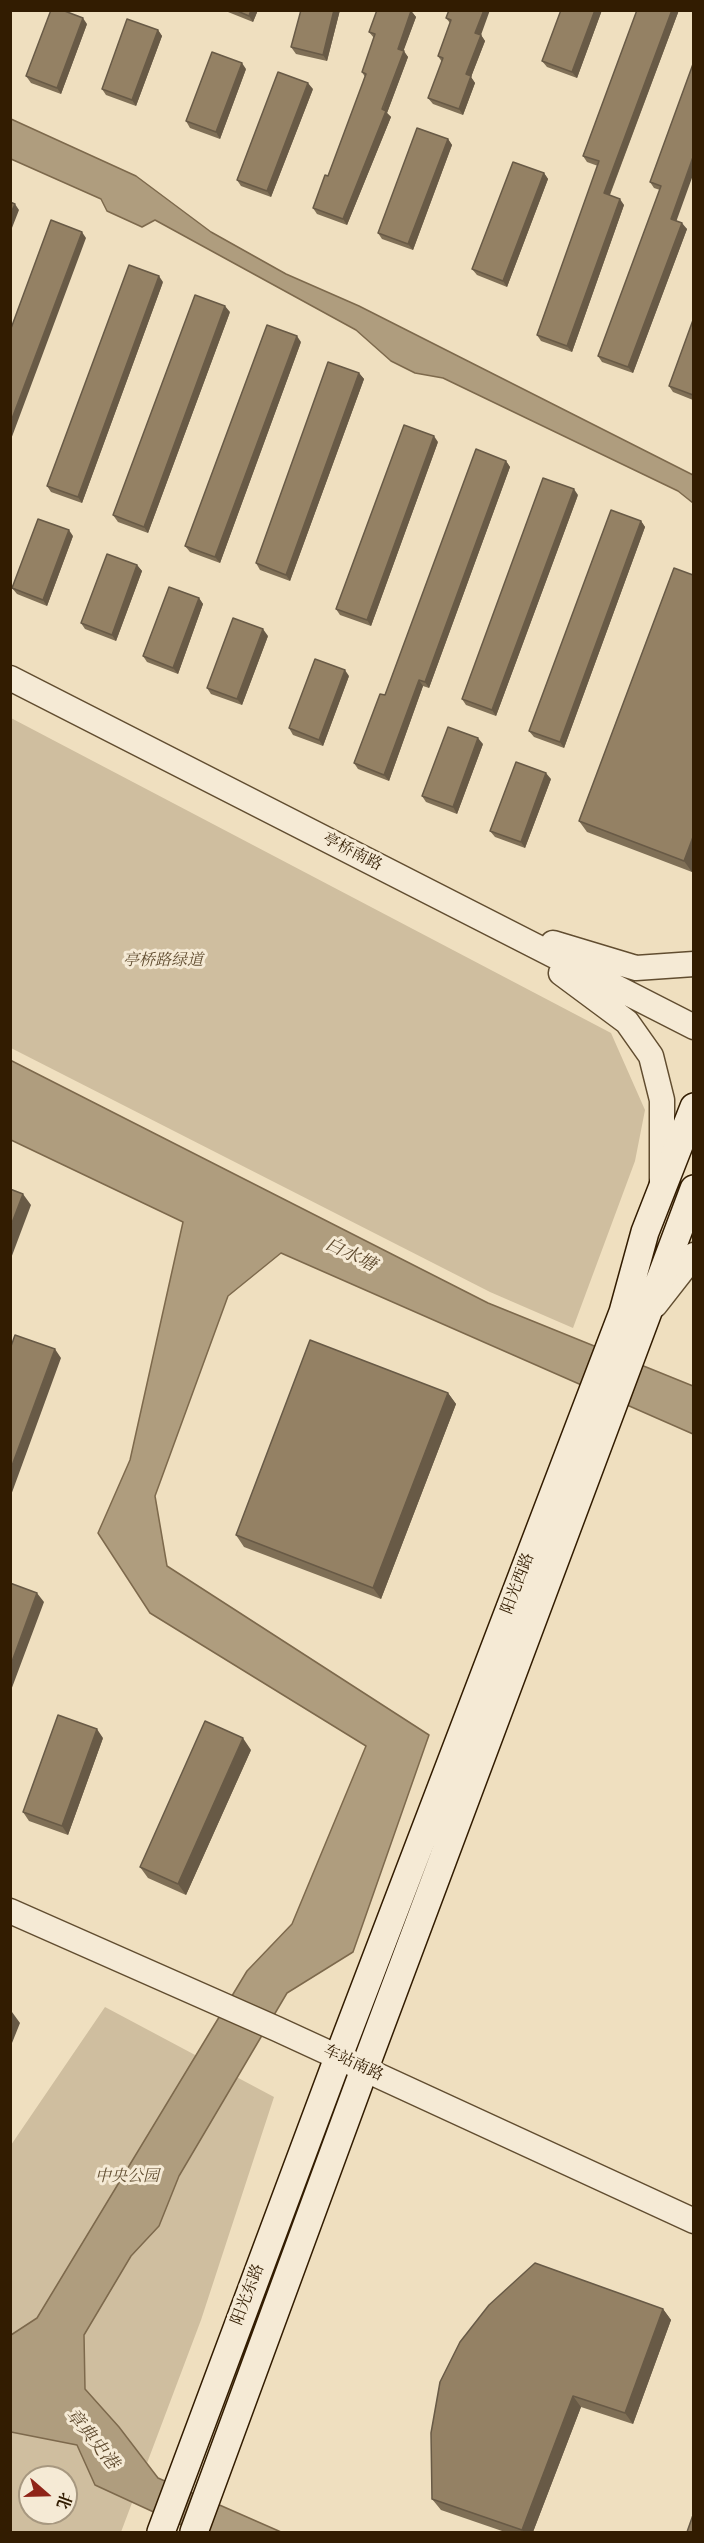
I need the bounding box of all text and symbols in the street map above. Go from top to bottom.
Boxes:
street label: 亭桥南路 [319,830,385,876]
park label: 亭桥路绿道 [123,952,203,972]
water label: 白水塘 [321,1234,379,1278]
street label: 阳光西路 [499,1551,539,1617]
street label: 车站南路 [320,2042,386,2086]
park label: 中央公园 [95,2168,159,2188]
street label: 阳光东路 [229,2262,269,2328]
water label: 章典史港 [60,2405,122,2475]
north arrow [18,2465,78,2525]
text: 北 [51,2490,75,2511]

